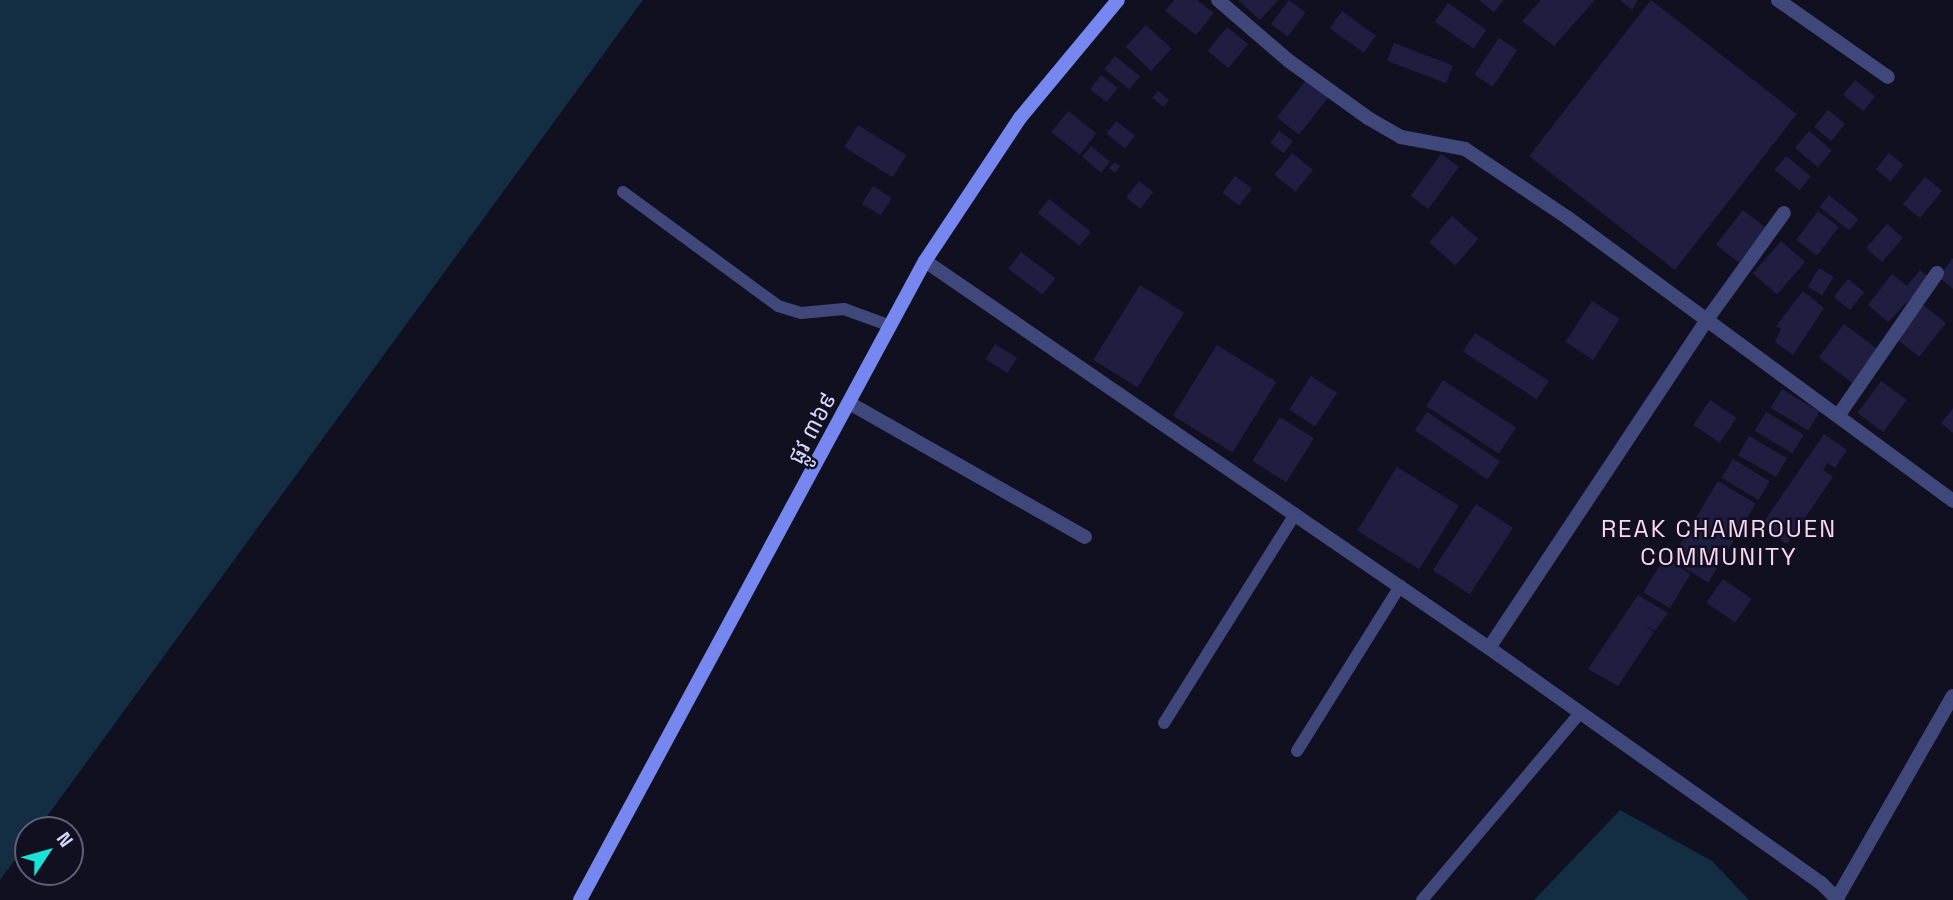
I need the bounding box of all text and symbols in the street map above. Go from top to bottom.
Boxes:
street label: ផ្លូវ ៣៦៩ [782,388,842,468]
district label: REAK CHAMROUEN COMMUNITY [1603,515,1835,571]
north arrow [14,816,84,886]
text: N [51,827,79,852]

